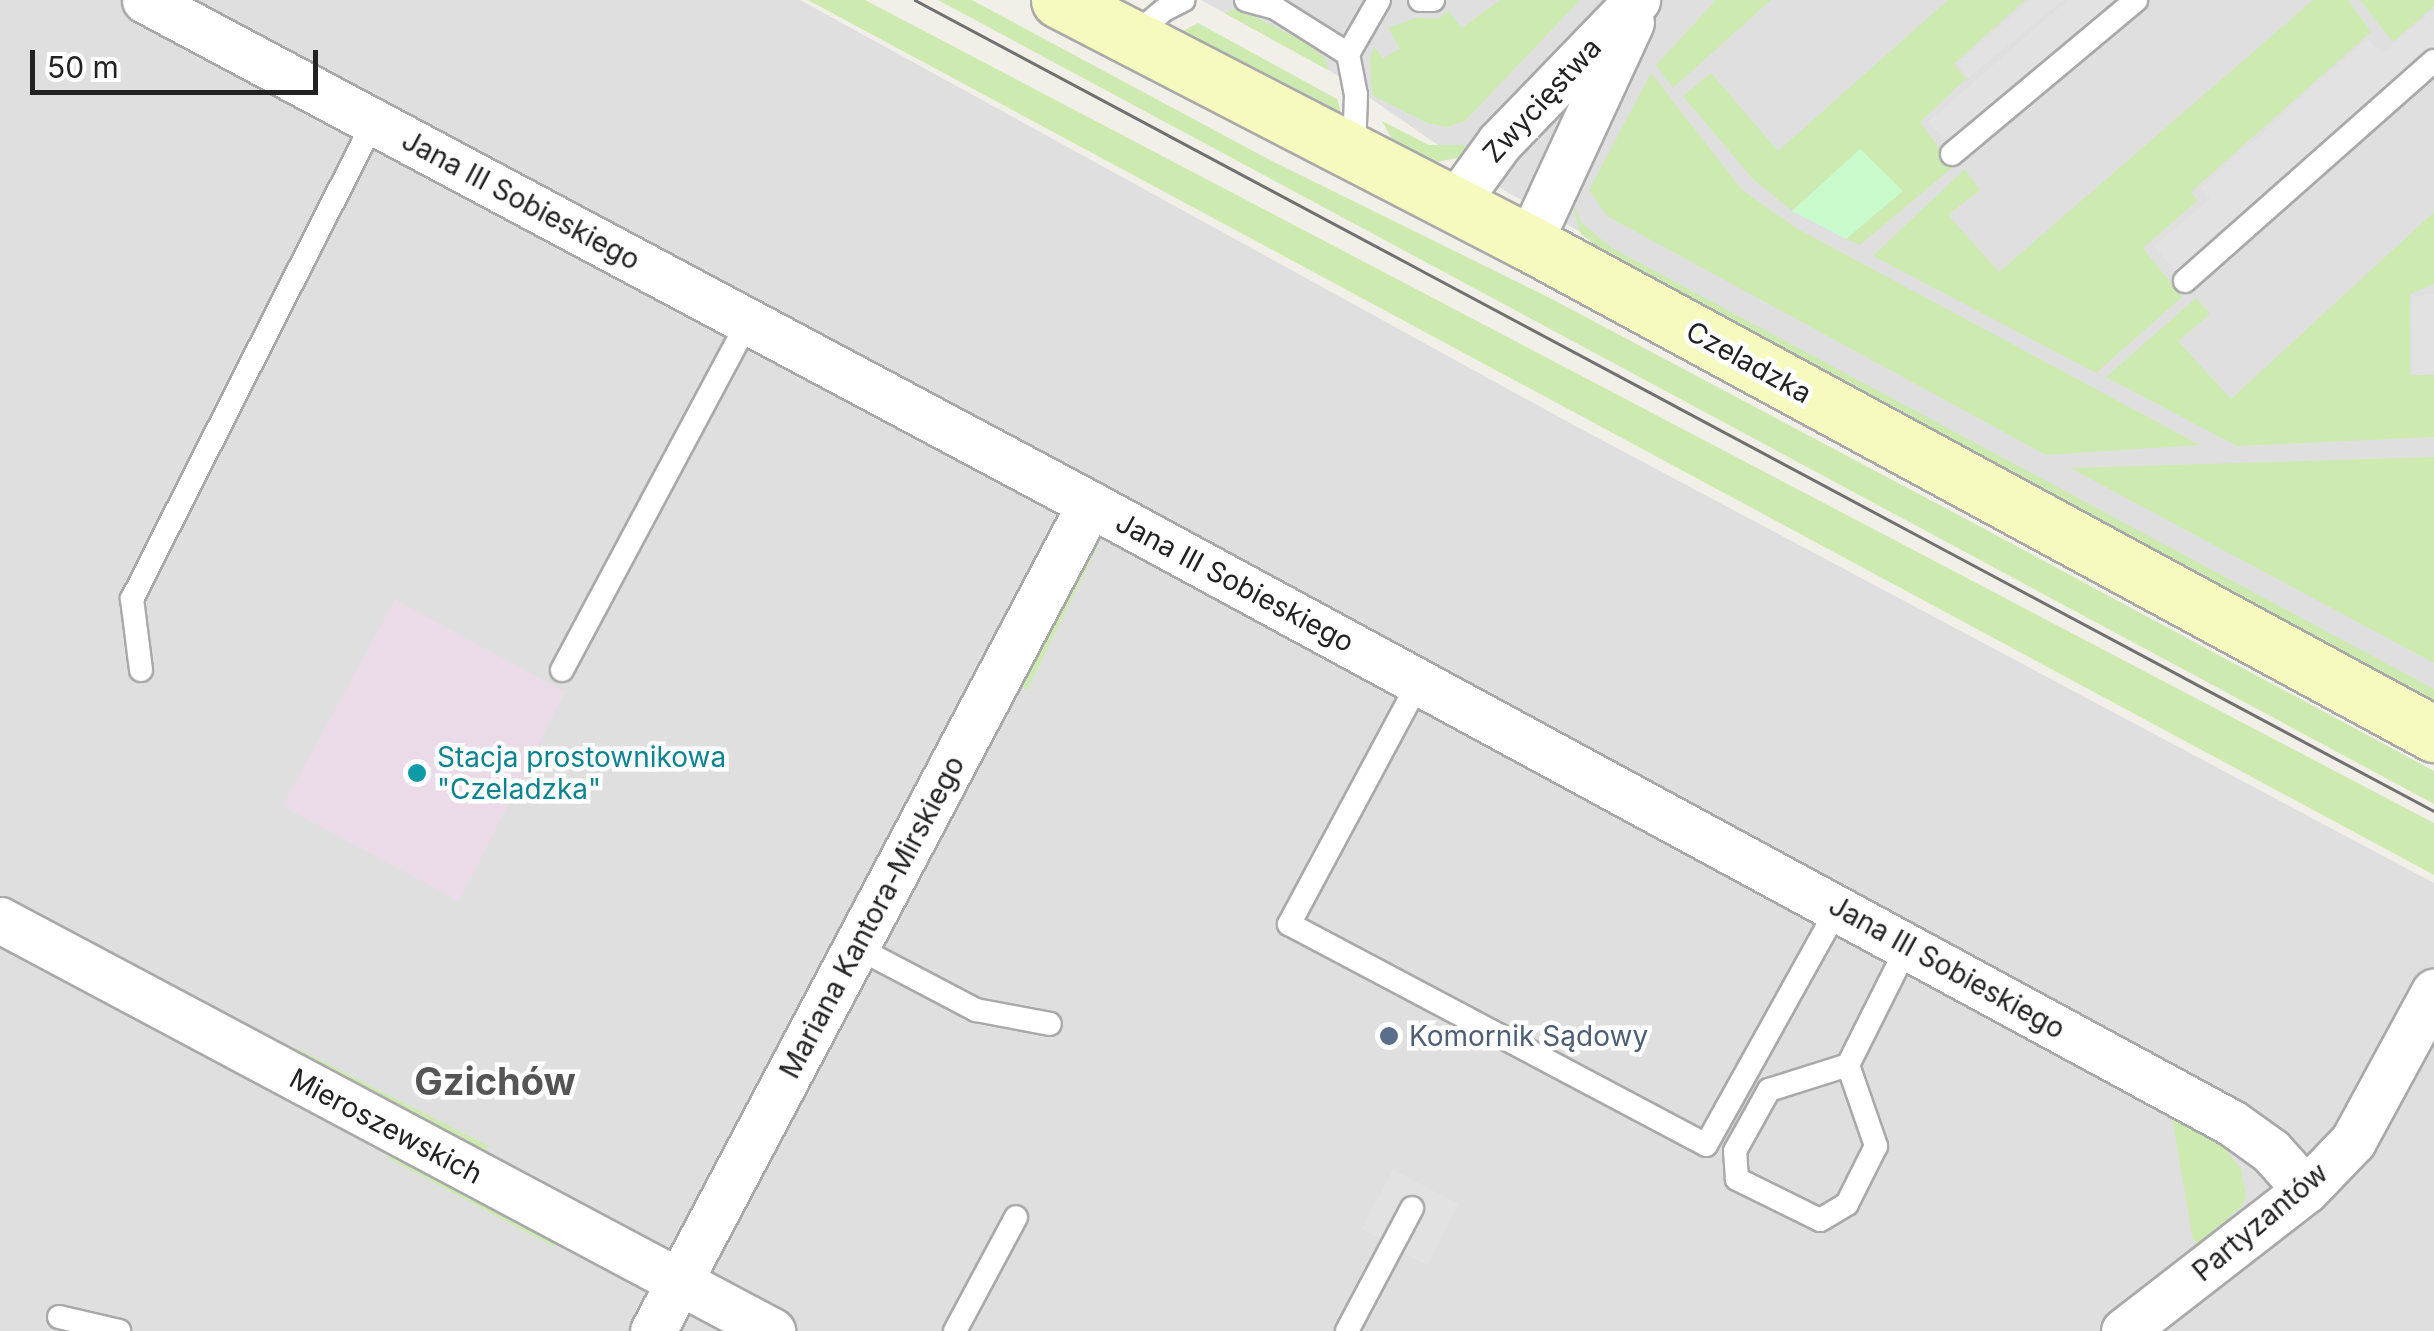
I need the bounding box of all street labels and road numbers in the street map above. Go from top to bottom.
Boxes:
street label: Zwycięstwa [1476,31,1608,169]
street label: Jana III Sobieskiego [396,123,646,277]
street label: Czeladzka [1680,314,1818,410]
street label: Jana III Sobieskiego [1110,505,1360,659]
street label: Mariana Kantora-Mirskiego [773,750,971,1084]
street label: Jana III Sobieskiego [1823,888,2071,1046]
street label: Mieroszewskich [284,1061,488,1191]
street label: Partyzantów [2186,1156,2334,1288]

